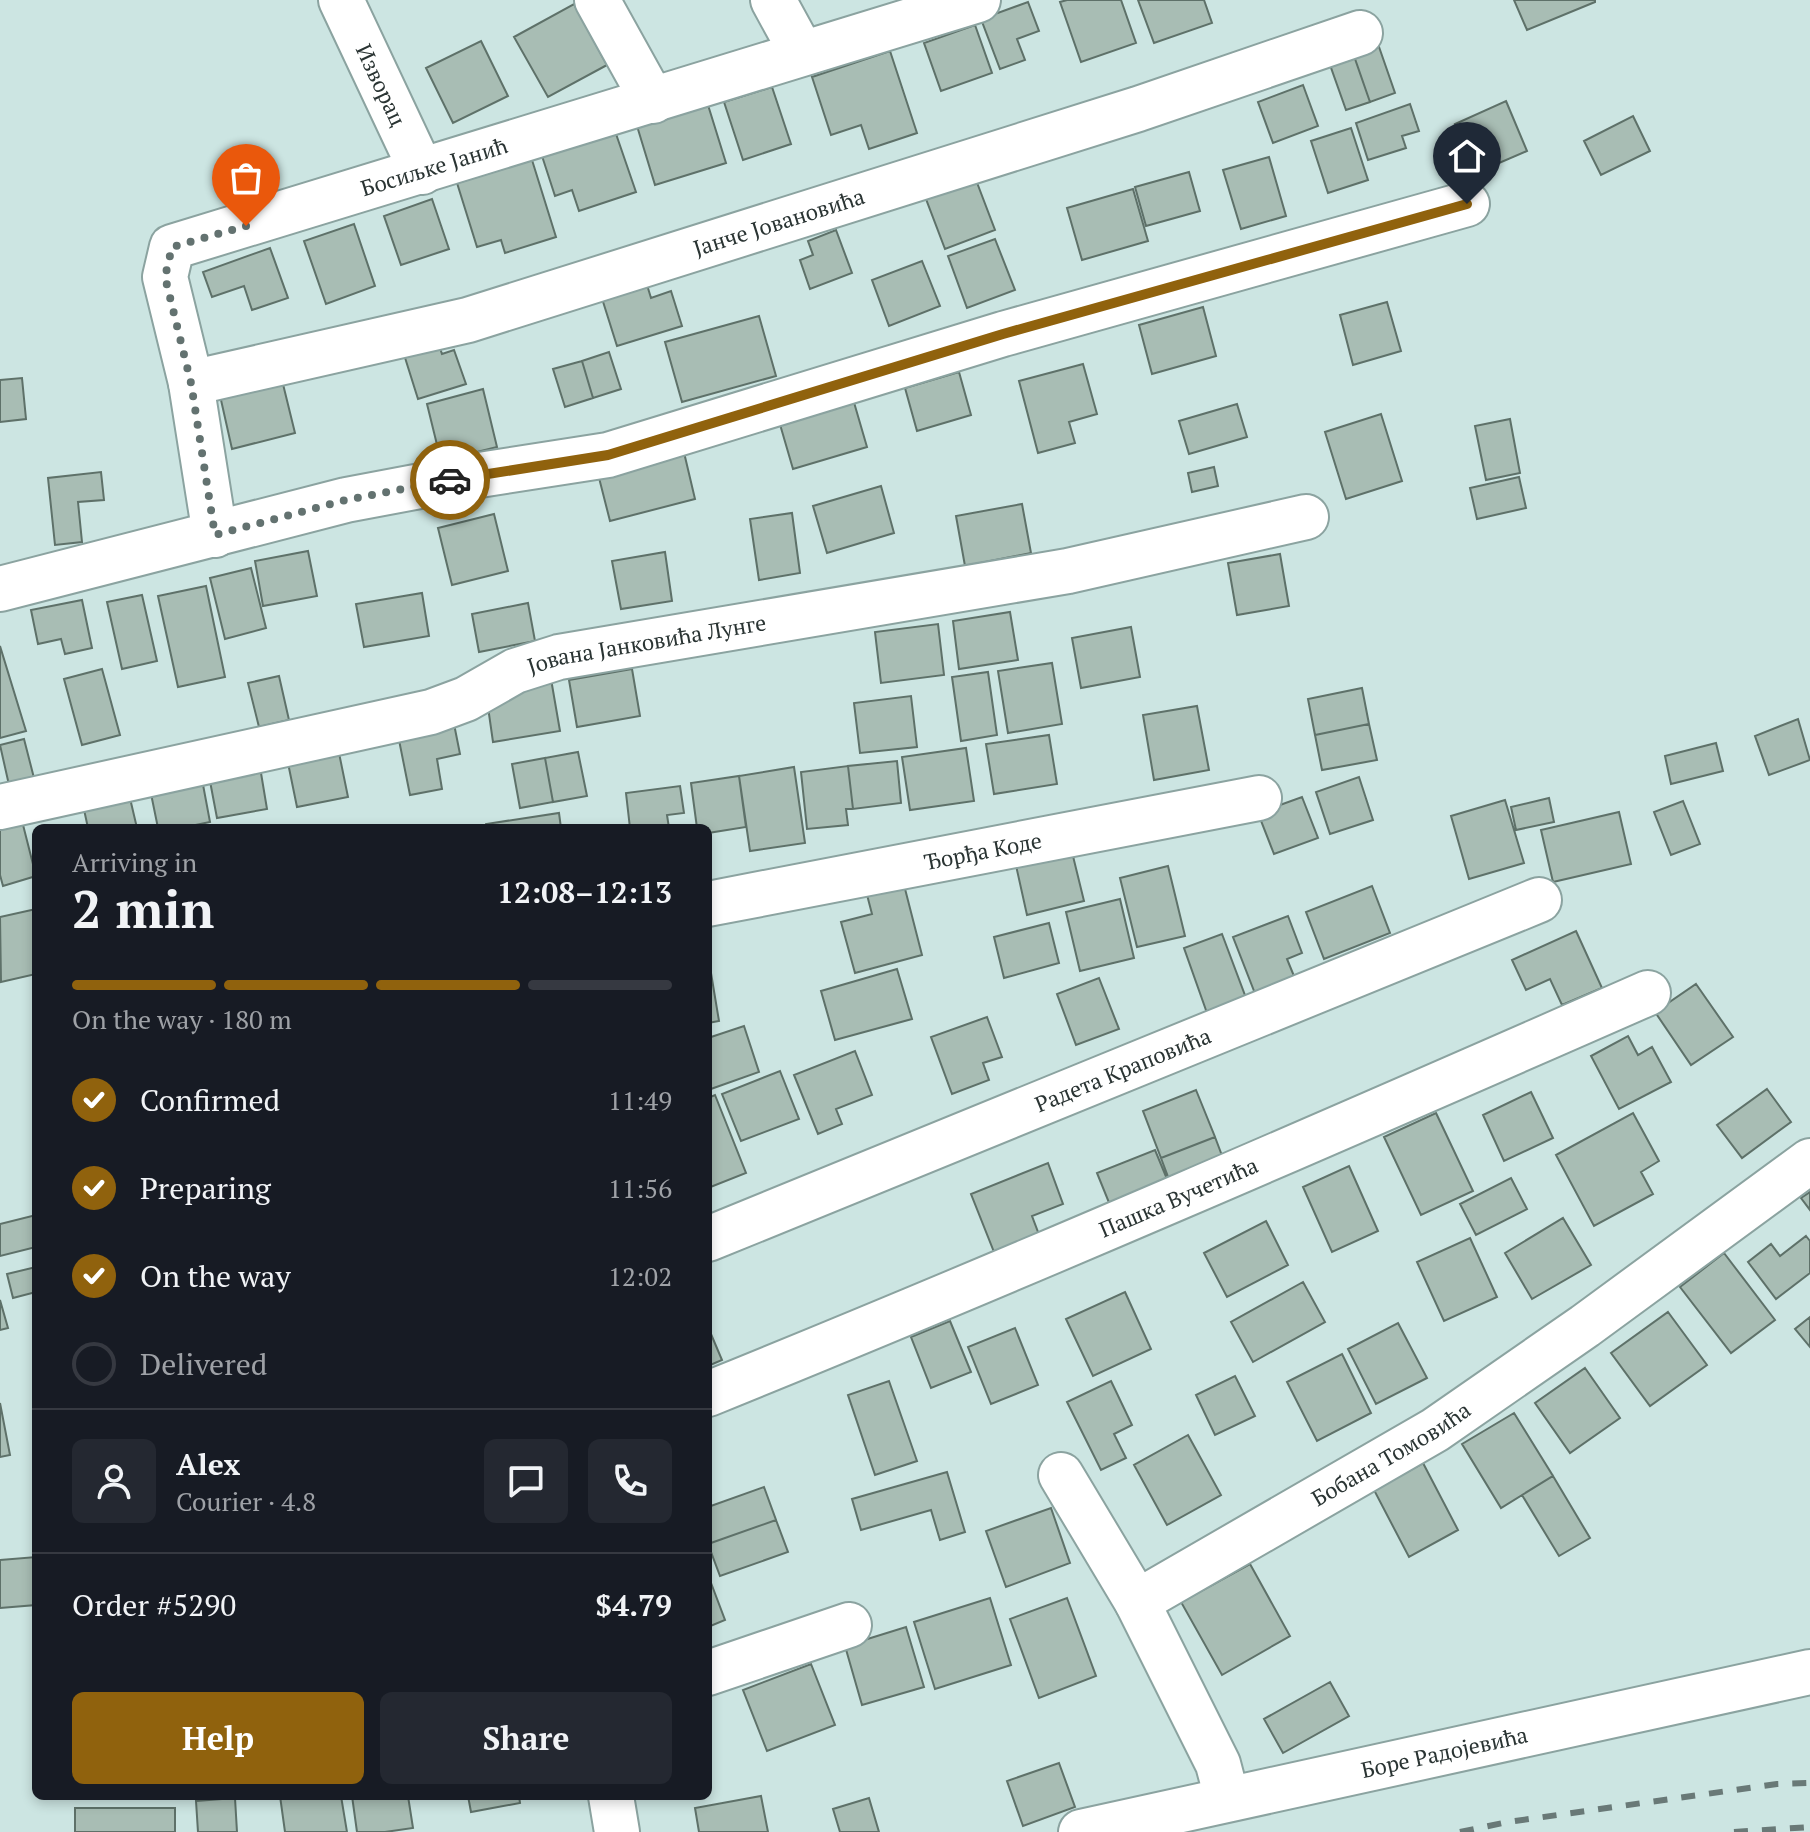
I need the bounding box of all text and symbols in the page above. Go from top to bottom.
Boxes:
street label: Изворац [350,39,413,131]
pin [1433,122,1501,204]
street label: Босиљке Јанић [357,130,511,202]
icon: home [1445,134,1489,178]
pin [212,144,280,226]
icon: bag [224,156,268,200]
street label: Јанче Јовановића [689,181,868,262]
courier [410,440,490,520]
icon: car [428,458,472,502]
street label: Јована Јанковића Лунге [524,607,768,680]
street label: Ђорђа Коде [922,825,1044,876]
text: Arriving in [72,845,197,879]
text: 12:08–12:13 [497,872,672,912]
text: 2 min [72,874,214,943]
text: On the way · 180 m [72,1002,292,1036]
street label: Радета Краповића [1030,1020,1215,1118]
icon: check [72,1078,116,1122]
text: Confirmed [140,1080,280,1120]
text: 11:49 [608,1083,672,1117]
street label: Пашка Вучетића [1094,1150,1262,1244]
icon: check [72,1166,116,1210]
text: Preparing [140,1168,271,1208]
text: 11:56 [608,1171,672,1205]
icon: check [72,1254,116,1298]
text: On the way [140,1256,291,1296]
text: 12:02 [608,1259,672,1293]
text: Delivered [140,1344,267,1384]
street label: Бобана Томовића [1306,1395,1476,1512]
button: person [72,1439,156,1523]
button: chat [484,1439,568,1523]
button: phone [588,1439,672,1523]
text: Alex [176,1444,240,1484]
text: Courier · 4.8 [176,1484,316,1518]
text: Order #5290 [72,1585,236,1625]
text: $4.79 [595,1585,672,1625]
button: Help [72,1692,364,1784]
button: Share [380,1692,672,1784]
street label: Боре Радојевића [1358,1719,1530,1784]

